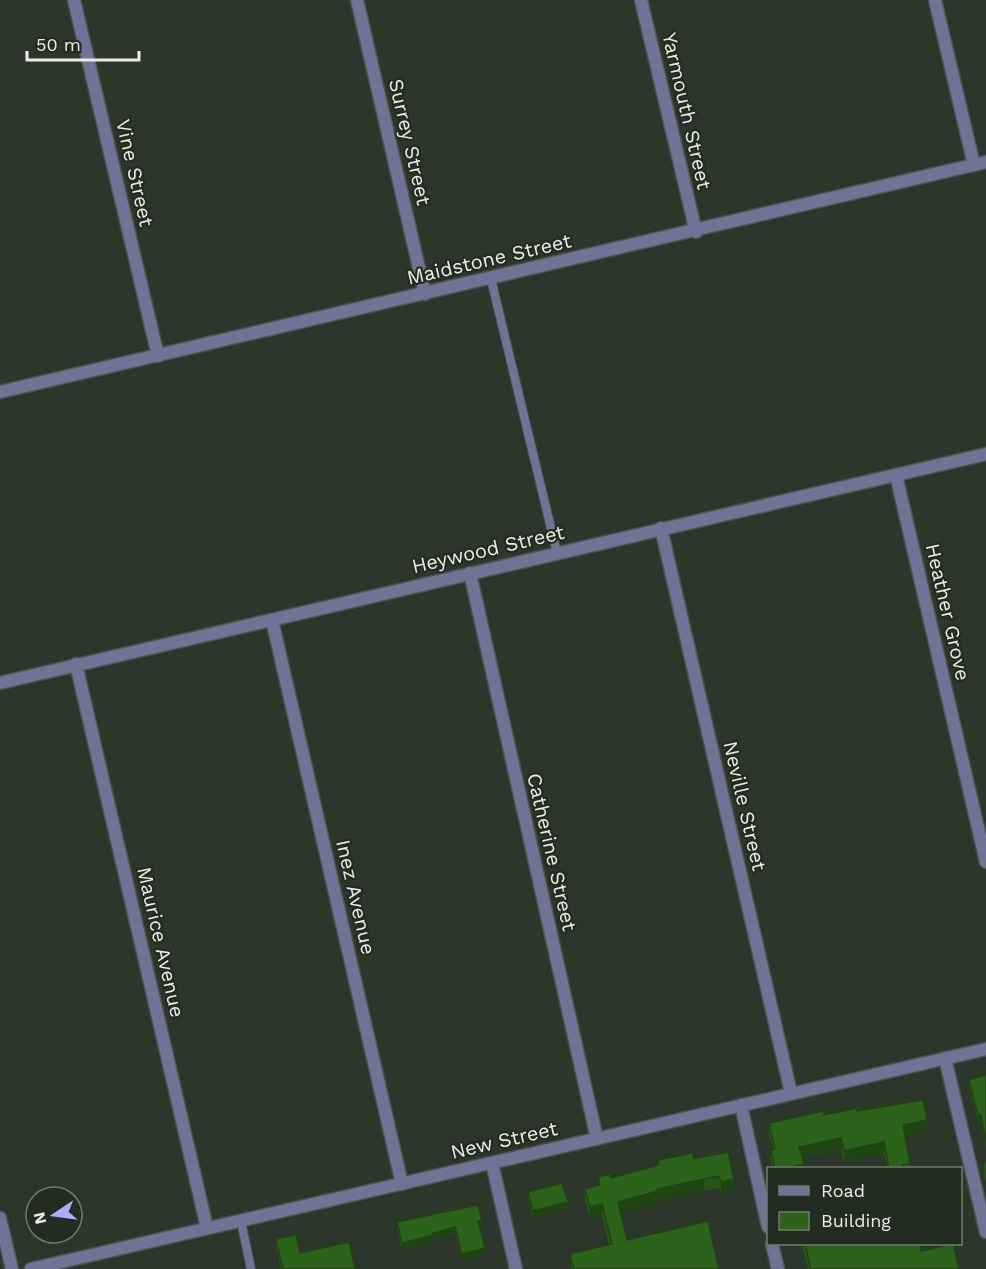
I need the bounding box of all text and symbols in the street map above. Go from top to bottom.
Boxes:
scale bar [27,24,140,62]
street label: Yarmouth Street [657,30,717,192]
text: 50 m [36,34,81,55]
street label: Surrey Street [384,76,436,208]
street label: Vine Street [111,117,159,230]
street label: Maidstone Street [404,228,574,290]
street label: Heywood Street [409,520,567,578]
street label: Heather Grove [921,541,975,683]
street label: Neville Street [718,739,772,874]
street label: Catherine Street [522,771,582,934]
street label: Inez Avenue [331,837,381,957]
street label: Maurice Avenue [132,864,190,1020]
street label: New Street [448,1116,560,1164]
legend [767,1167,962,1245]
text: Road [821,1180,865,1201]
north arrow [24,1185,84,1245]
text: N [29,1210,50,1226]
text: Building [821,1210,891,1231]

